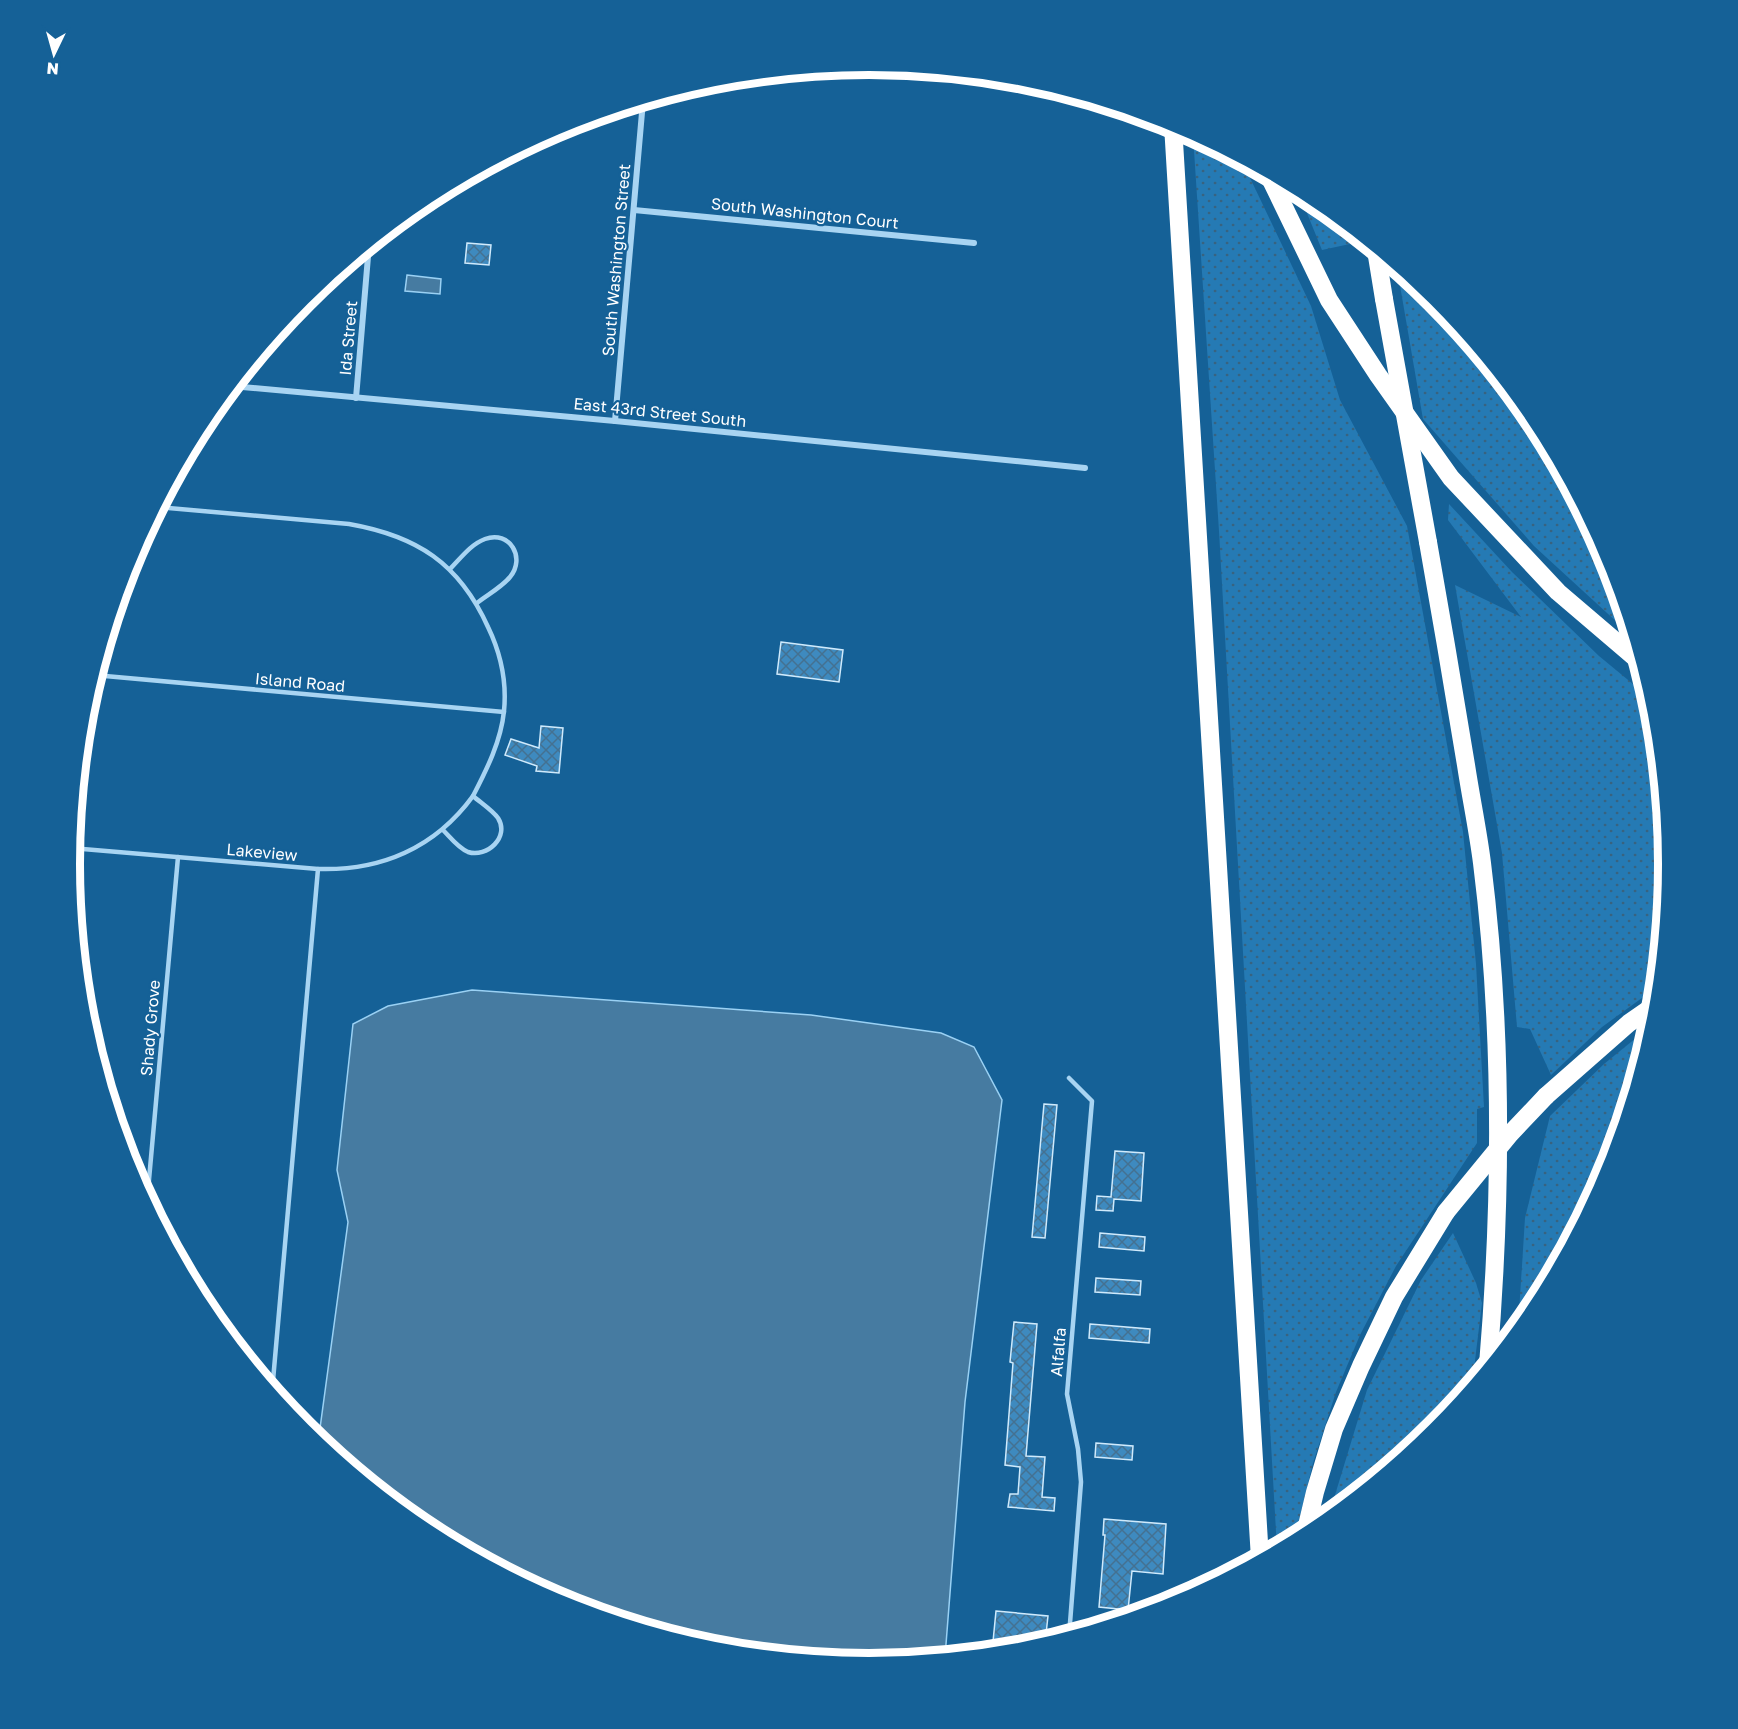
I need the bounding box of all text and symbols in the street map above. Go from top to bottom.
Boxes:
north arrow [24,24,84,84]
text: N [46,58,60,79]
street label: South Washington Street [598,163,634,357]
street label: South Washington Court [710,193,900,233]
street label: Ida Street [335,300,361,376]
street label: East 43rd Street South [573,393,747,431]
street label: Island Road [254,668,346,696]
street label: Lakeview [226,839,298,865]
street label: Shady Grove [136,979,164,1077]
street label: Alfalfa [1046,1327,1070,1377]

